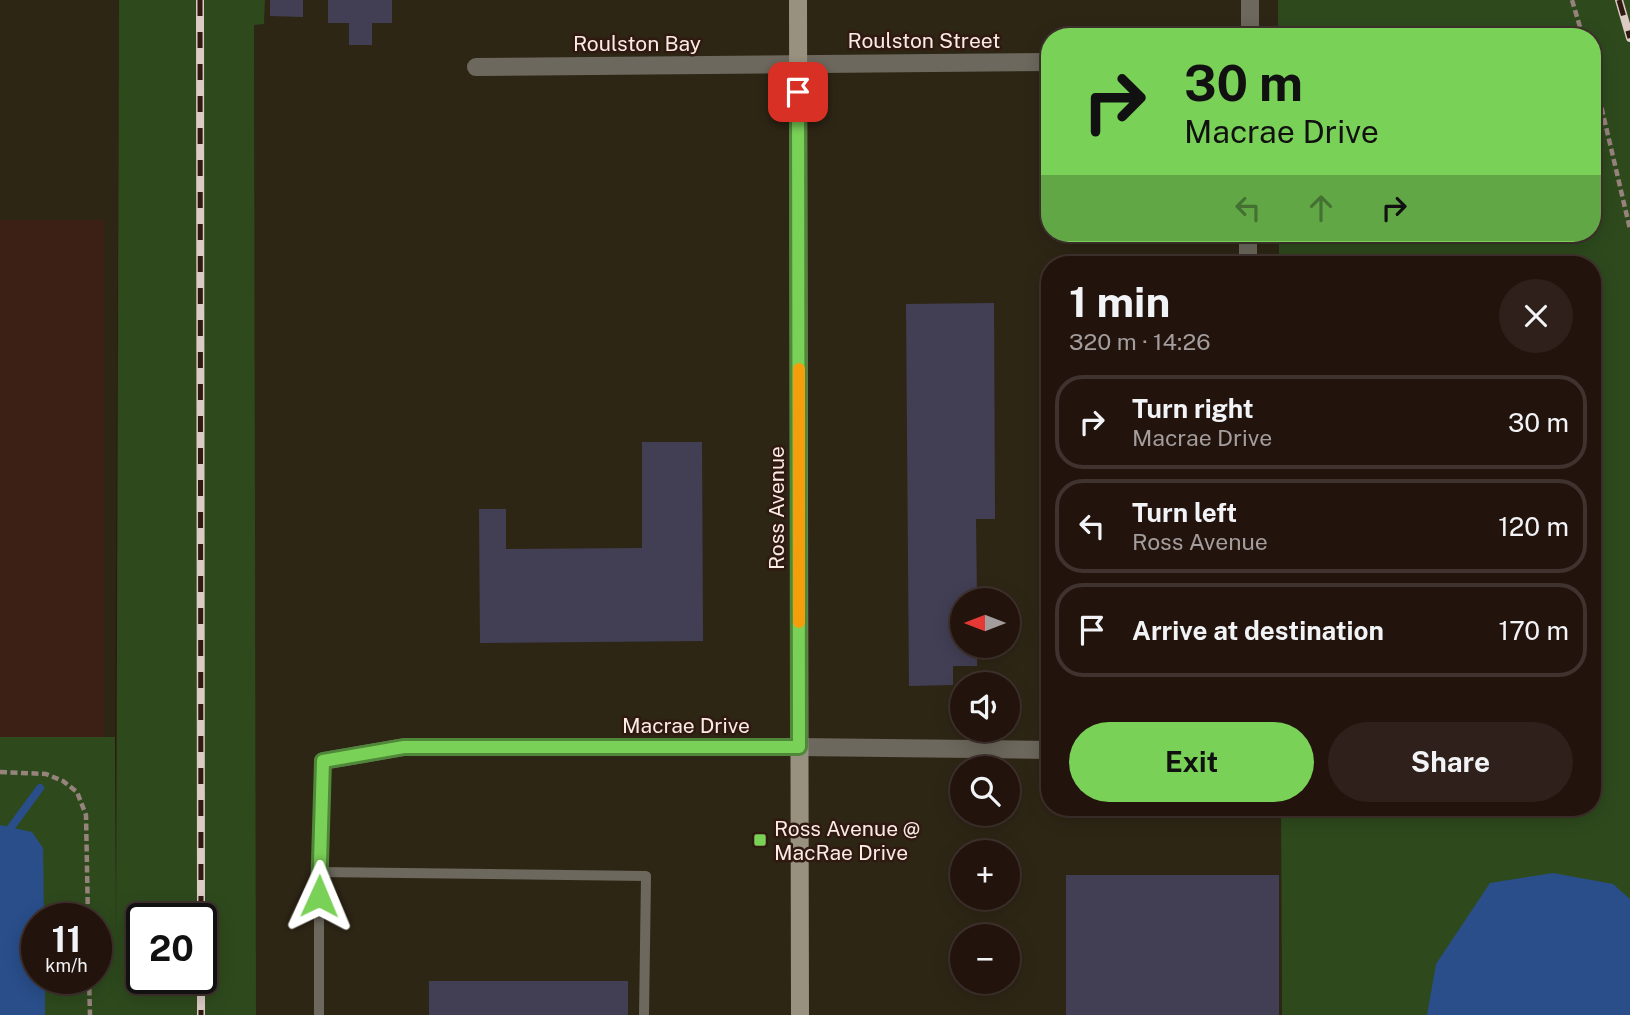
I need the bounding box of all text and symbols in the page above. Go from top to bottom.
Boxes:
street label: Roulston Street [848,28,1000,53]
street label: Roulston Bay [573,31,701,56]
text: 30 m [1184,54,1303,112]
icon: right [1069,56,1160,147]
pin [768,62,828,122]
icon: arrive [779,73,817,111]
text: Macrae Drive [1184,113,1379,150]
icon: left [1229,189,1267,227]
icon: ahead [1302,189,1340,227]
icon: right [1375,189,1413,227]
text: 1 min [1069,277,1170,326]
button: close [1499,279,1573,353]
text: 320 m · 14:26 [1069,328,1211,355]
text: Turn right [1132,393,1254,424]
icon: right [1073,403,1111,441]
text: 30 m [1508,407,1569,438]
text: Macrae Drive [1132,424,1272,451]
street label: Ross Avenue [764,446,789,570]
text: Turn left [1132,497,1237,528]
icon: left [1073,507,1111,545]
text: 120 m [1498,511,1569,542]
text: Ross Avenue [1132,528,1268,555]
north arrow [950,588,1020,658]
map controls [950,588,1020,994]
icon: arrive [1073,611,1111,649]
text: Arrive at destination [1132,615,1384,646]
text: 170 m [1499,615,1569,646]
button: sound [950,672,1020,742]
street label: Macrae Drive [622,713,750,738]
button: Exit [1069,722,1314,802]
button: Share [1328,722,1573,802]
button: search [950,756,1020,826]
place label: Ross Avenue @ MacRae Drive [774,816,920,865]
marker: Ross Avenue @ MacRae Drive [752,832,768,848]
button: + [950,840,1020,910]
position arrow [282,859,356,933]
speed limit sign: 20 [126,903,217,994]
text: 11 [52,919,81,960]
button: − [950,924,1020,994]
text: km/h [45,955,88,976]

